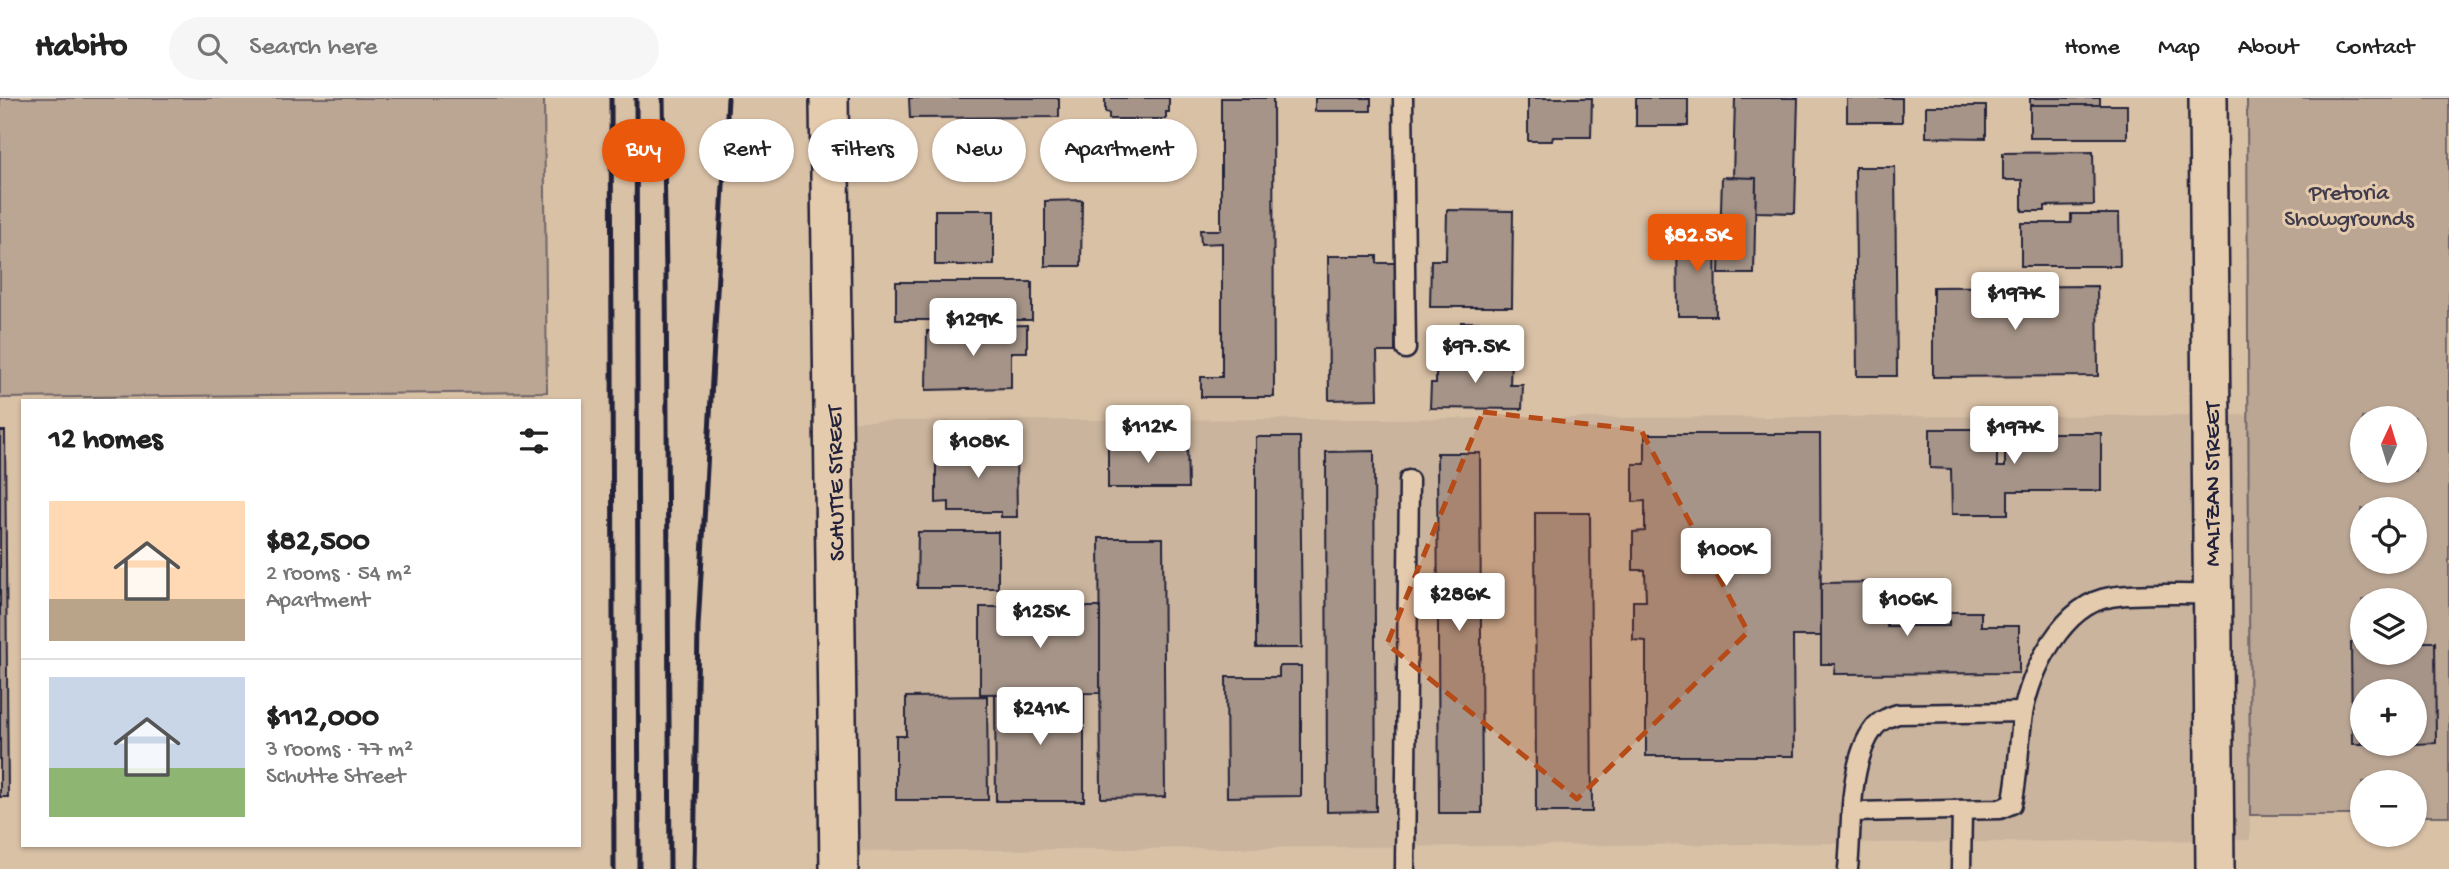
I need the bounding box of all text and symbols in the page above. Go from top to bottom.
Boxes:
search box [169,17,659,80]
text: Habito [35,29,127,67]
icon: search [193,29,231,67]
text: Search here [249,33,377,64]
text: Home [2064,34,2120,63]
text: Map [2158,34,2200,63]
text: About [2238,34,2298,63]
text: Contact [2336,34,2414,63]
chip: Buy [602,119,685,182]
chip: Rent [699,119,794,182]
chip: Filters [808,119,918,182]
chip: New [932,119,1026,182]
chip: Apartment [1040,119,1197,182]
park label: Pretoria Showgrounds [2284,181,2414,234]
pin: $82.5K [1640,214,1754,274]
text: $82.5K [1664,223,1730,250]
pin: $197K [1966,272,2064,332]
text: $197K [1987,281,2043,308]
pin: $129K [924,299,1022,358]
text: $129K [945,307,1001,334]
pin: $97.5K [1418,326,1532,385]
text: $97.5K [1442,334,1508,361]
street label: MALTZAN STREET [2201,400,2228,566]
street label: SCHUTTE STREET [823,404,852,561]
pin: $112K [1099,406,1197,465]
pin: $197K [1965,406,2063,466]
north arrow [2350,406,2427,483]
map controls [2350,406,2427,847]
text: $112K [1122,414,1174,441]
text: $197K [1986,415,2042,442]
pin: $108K [929,420,1027,480]
icon: filters [515,422,553,460]
text: 12 homes [49,424,162,459]
text: $108K [949,429,1007,456]
button: locate [2350,497,2427,574]
text: $82,500 [266,526,370,561]
pin: $100K [1677,528,1775,588]
icon: home [105,529,189,613]
text: $100K [1697,537,1755,564]
text: 2 rooms · 54 m² [266,561,412,588]
pin: $286K [1410,574,1508,633]
pin: $106K [1858,578,1956,638]
text: $286K [1430,582,1488,609]
text: $106K [1878,587,1936,614]
text: Apartment [266,588,370,615]
button: layers [2350,588,2427,665]
pin: $125K [991,590,1089,650]
text: $125K [1012,599,1068,626]
button: + [2350,679,2427,756]
pin: $241K [991,688,1089,747]
text: $241K [1013,696,1067,723]
text: $112,000 [266,702,379,737]
icon: home [105,705,189,789]
text: 3 rooms · 77 m² [266,737,413,764]
text: Schutte Street [266,764,405,791]
button: − [2350,770,2427,847]

